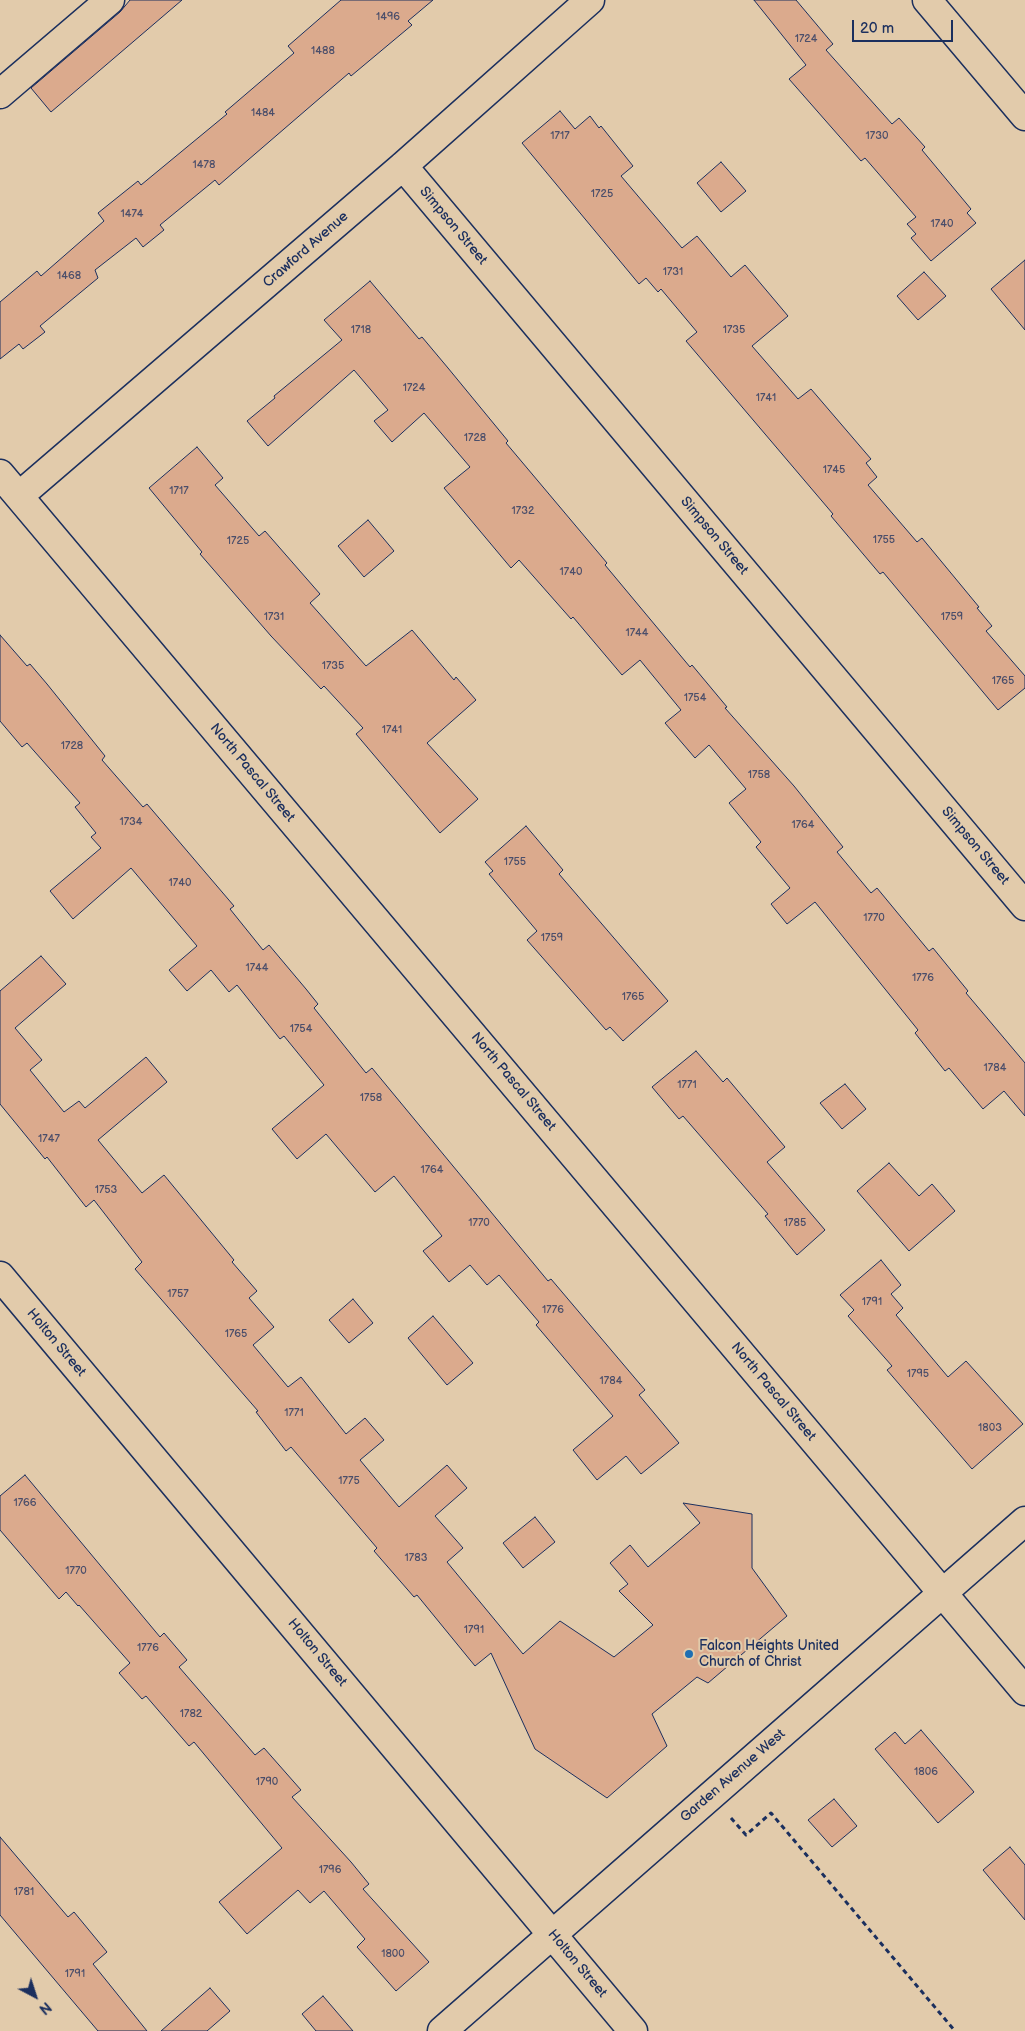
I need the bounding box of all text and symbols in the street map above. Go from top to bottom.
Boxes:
house number: 1496 [376,10,400,24]
scale bar [855,10,956,42]
text: 20 m [860,19,894,38]
house number: 1724 [795,32,817,46]
house number: 1488 [311,44,335,58]
house number: 1484 [251,106,275,120]
house number: 1717 [550,129,570,143]
house number: 1730 [866,129,888,143]
house number: 1478 [193,158,215,172]
street label: Simpson Street [416,184,490,268]
house number: 1725 [591,187,613,201]
house number: 1474 [120,207,144,221]
street label: Crawford Avenue [260,208,352,292]
house number: 1740 [931,217,953,231]
house number: 1731 [663,265,683,279]
house number: 1468 [57,269,81,283]
house number: 1718 [351,323,371,337]
house number: 1735 [723,323,745,337]
house number: 1724 [403,381,425,395]
house number: 1741 [756,391,776,405]
house number: 1728 [464,431,486,445]
house number: 1745 [823,463,845,477]
house number: 1717 [169,484,189,498]
street label: Simpson Street [677,494,751,578]
house number: 1732 [512,504,534,518]
house number: 1755 [873,533,895,547]
house number: 1725 [227,534,249,548]
house number: 1740 [560,565,582,579]
house number: 1731 [264,610,284,624]
house number: 1759 [941,610,963,624]
house number: 1744 [625,626,649,640]
house number: 1735 [322,659,344,673]
house number: 1765 [992,674,1014,688]
house number: 1754 [684,691,706,705]
street label: North Pascal Street [206,720,298,826]
house number: 1741 [382,723,402,737]
house number: 1728 [61,739,83,753]
house number: 1758 [748,768,770,782]
street label: Simpson Street [938,804,1012,888]
house number: 1734 [119,815,143,829]
house number: 1764 [791,818,815,832]
house number: 1755 [504,855,526,869]
house number: 1740 [169,876,191,890]
house number: 1770 [863,911,885,925]
house number: 1759 [541,931,563,945]
house number: 1744 [245,961,269,975]
house number: 1776 [912,971,934,985]
house number: 1765 [622,990,644,1004]
house number: 1754 [290,1022,312,1036]
street label: North Pascal Street [467,1029,559,1135]
house number: 1784 [984,1061,1006,1075]
house number: 1771 [677,1078,697,1092]
house number: 1758 [360,1091,382,1105]
house number: 1747 [38,1132,60,1146]
house number: 1764 [420,1163,444,1177]
house number: 1753 [95,1183,117,1197]
house number: 1770 [468,1216,490,1230]
house number: 1785 [784,1216,806,1230]
house number: 1757 [167,1287,189,1301]
house number: 1791 [862,1295,882,1309]
house number: 1776 [542,1303,564,1317]
street label: Holton Street [23,1306,89,1380]
house number: 1765 [225,1327,247,1341]
street label: North Pascal Street [727,1339,819,1445]
house number: 1795 [907,1367,929,1381]
house number: 1784 [600,1374,622,1388]
house number: 1771 [284,1406,304,1420]
house number: 1803 [978,1421,1002,1435]
house number: 1775 [338,1474,360,1488]
house number: 1766 [13,1496,37,1510]
house number: 1783 [405,1551,427,1565]
house number: 1770 [65,1564,87,1578]
street label: Holton Street [284,1616,350,1690]
house number: 1791 [464,1623,484,1637]
place label: Falcon Heights United Church of Christ [699,1638,839,1670]
house number: 1776 [137,1641,159,1655]
marker: Falcon Heights United Church of Christ [683,1648,695,1660]
house number: 1782 [180,1707,202,1721]
street label: Garden Avenue West [677,1726,789,1826]
house number: 1806 [914,1765,938,1779]
house number: 1790 [256,1775,278,1789]
house number: 1796 [319,1863,341,1877]
house number: 1781 [14,1885,34,1899]
street label: Holton Street [544,1927,610,2001]
house number: 1800 [381,1947,405,1961]
house number: 1791 [65,1967,85,1981]
north arrow [10,1971,60,2021]
text: N [35,1998,54,2018]

